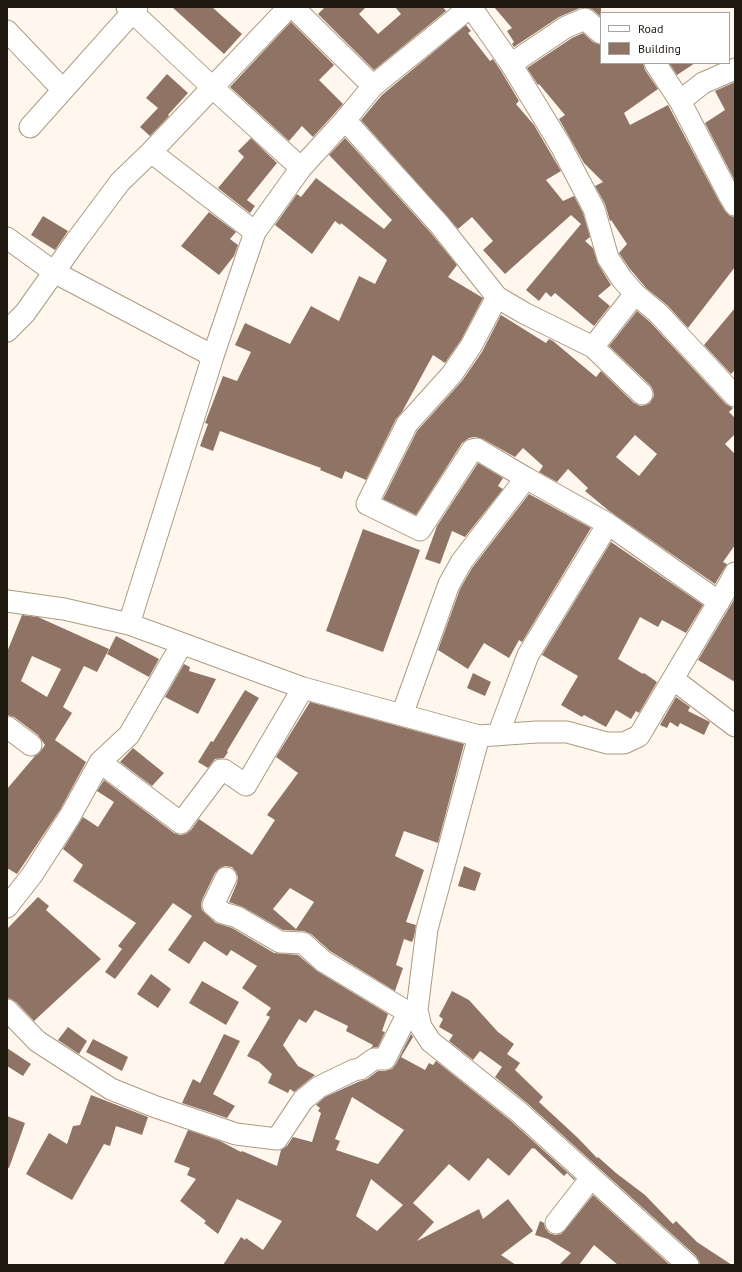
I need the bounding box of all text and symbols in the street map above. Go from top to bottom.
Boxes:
legend [600,12,730,64]
text: Road [638,21,663,36]
text: Building [638,41,681,56]

